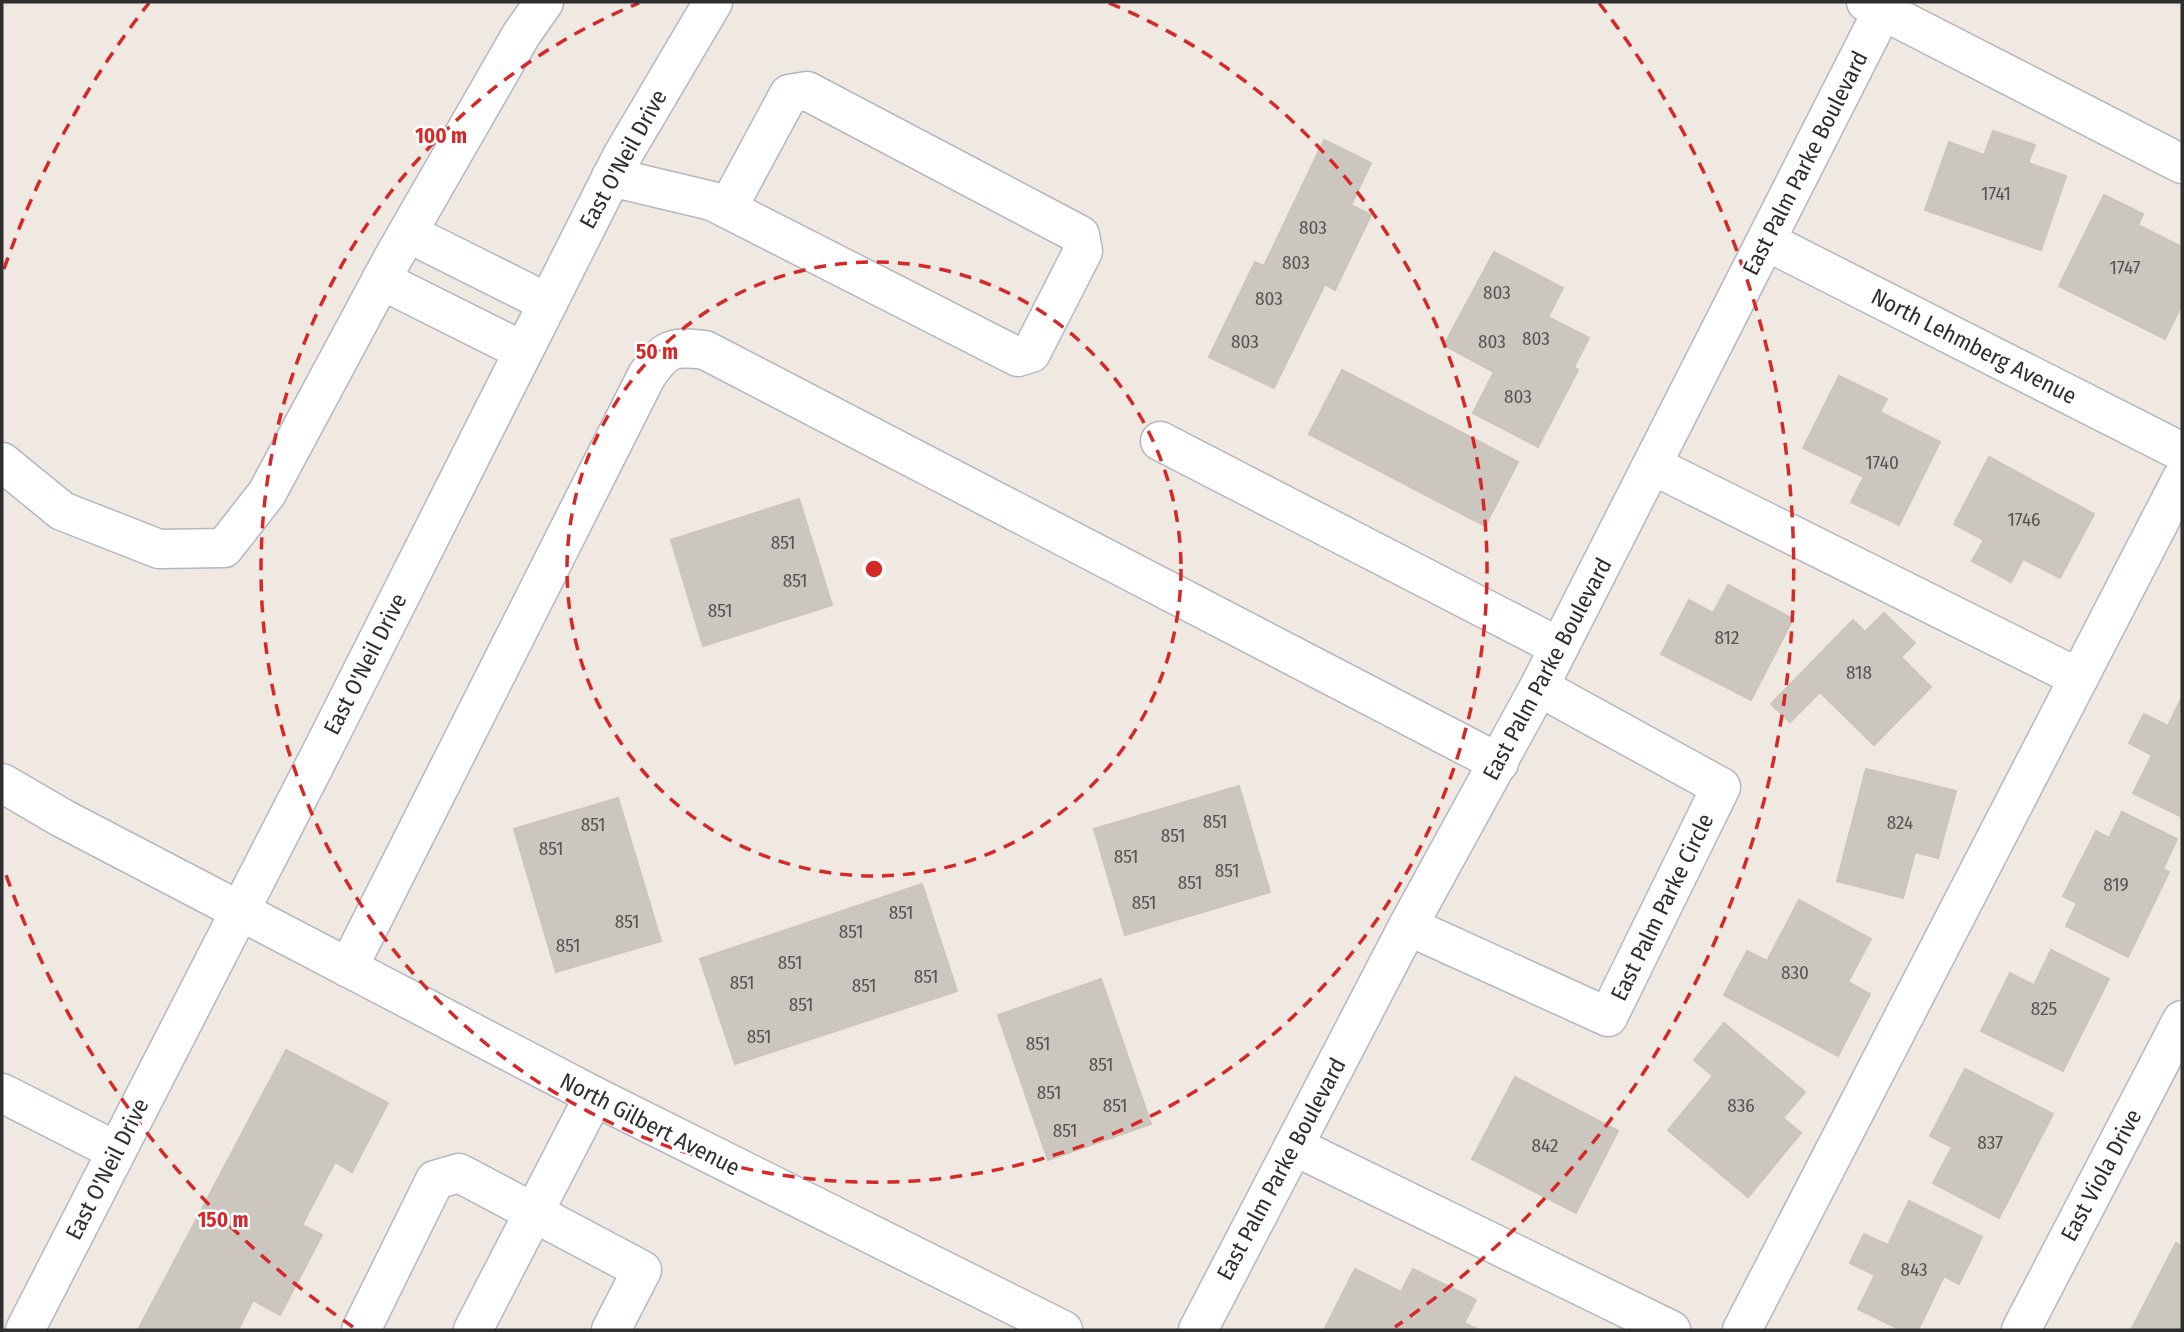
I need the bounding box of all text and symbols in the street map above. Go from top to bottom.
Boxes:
street label: East Palm Parke Boulevard [1736,46,1874,280]
street label: East O'Neil Drive [573,85,673,233]
text: 100 m [415,123,467,149]
house number: 1741 [1981,182,2011,205]
house number: 803 [1299,216,1327,239]
house number: 803 [1282,251,1310,274]
house number: 1747 [2109,256,2141,279]
house number: 803 [1483,281,1511,304]
street label: North Lehmberg Avenue [1867,282,2081,410]
house number: 803 [1255,287,1283,310]
house number: 803 [1522,327,1550,350]
house number: 803 [1231,330,1259,353]
house number: 803 [1478,330,1506,353]
text: 50 m [636,339,678,365]
house number: 803 [1504,385,1532,408]
house number: 1740 [1865,451,1899,474]
house number: 1746 [2007,508,2041,531]
house number: 851 [771,531,795,554]
street label: East Palm Parke Boulevard [1477,553,1617,785]
centre of rings [862,557,886,581]
house number: 851 [783,569,807,592]
street label: East O'Neil Drive [317,589,413,739]
house number: 851 [708,599,732,622]
house number: 812 [1715,626,1739,649]
house number: 818 [1846,661,1872,684]
street label: East Palm Parke Circle [1605,809,1719,1005]
house number: 851 [1203,810,1227,833]
house number: 824 [1887,811,1913,834]
house number: 851 [581,813,605,836]
house number: 851 [1161,824,1185,847]
house number: 851 [539,837,563,860]
house number: 851 [1114,845,1138,868]
house number: 851 [1215,859,1239,882]
house number: 851 [1178,871,1202,894]
house number: 819 [2103,873,2129,896]
house number: 851 [1132,891,1156,914]
house number: 851 [889,901,913,924]
house number: 851 [615,910,639,933]
house number: 851 [839,920,863,943]
house number: 851 [556,934,580,957]
house number: 851 [778,951,802,974]
house number: 830 [1781,961,1809,984]
house number: 851 [914,965,938,988]
house number: 851 [730,971,754,994]
house number: 851 [852,974,876,997]
house number: 851 [789,993,813,1016]
house number: 825 [2031,997,2057,1020]
house number: 851 [747,1025,771,1048]
house number: 851 [1026,1032,1050,1055]
house number: 851 [1089,1053,1113,1076]
street label: East Palm Parke Boulevard [1211,1053,1351,1285]
street label: North Gilbert Avenue [555,1067,745,1181]
house number: 851 [1037,1081,1061,1104]
street label: East O'Neil Drive [59,1094,155,1244]
house number: 851 [1103,1094,1127,1117]
house number: 836 [1727,1094,1755,1117]
street label: East Viola Drive [2055,1104,2147,1246]
house number: 851 [1053,1119,1077,1142]
house number: 837 [1977,1131,2003,1154]
house number: 842 [1532,1134,1558,1157]
text: 150 m [197,1207,249,1233]
house number: 843 [1901,1258,1928,1281]

